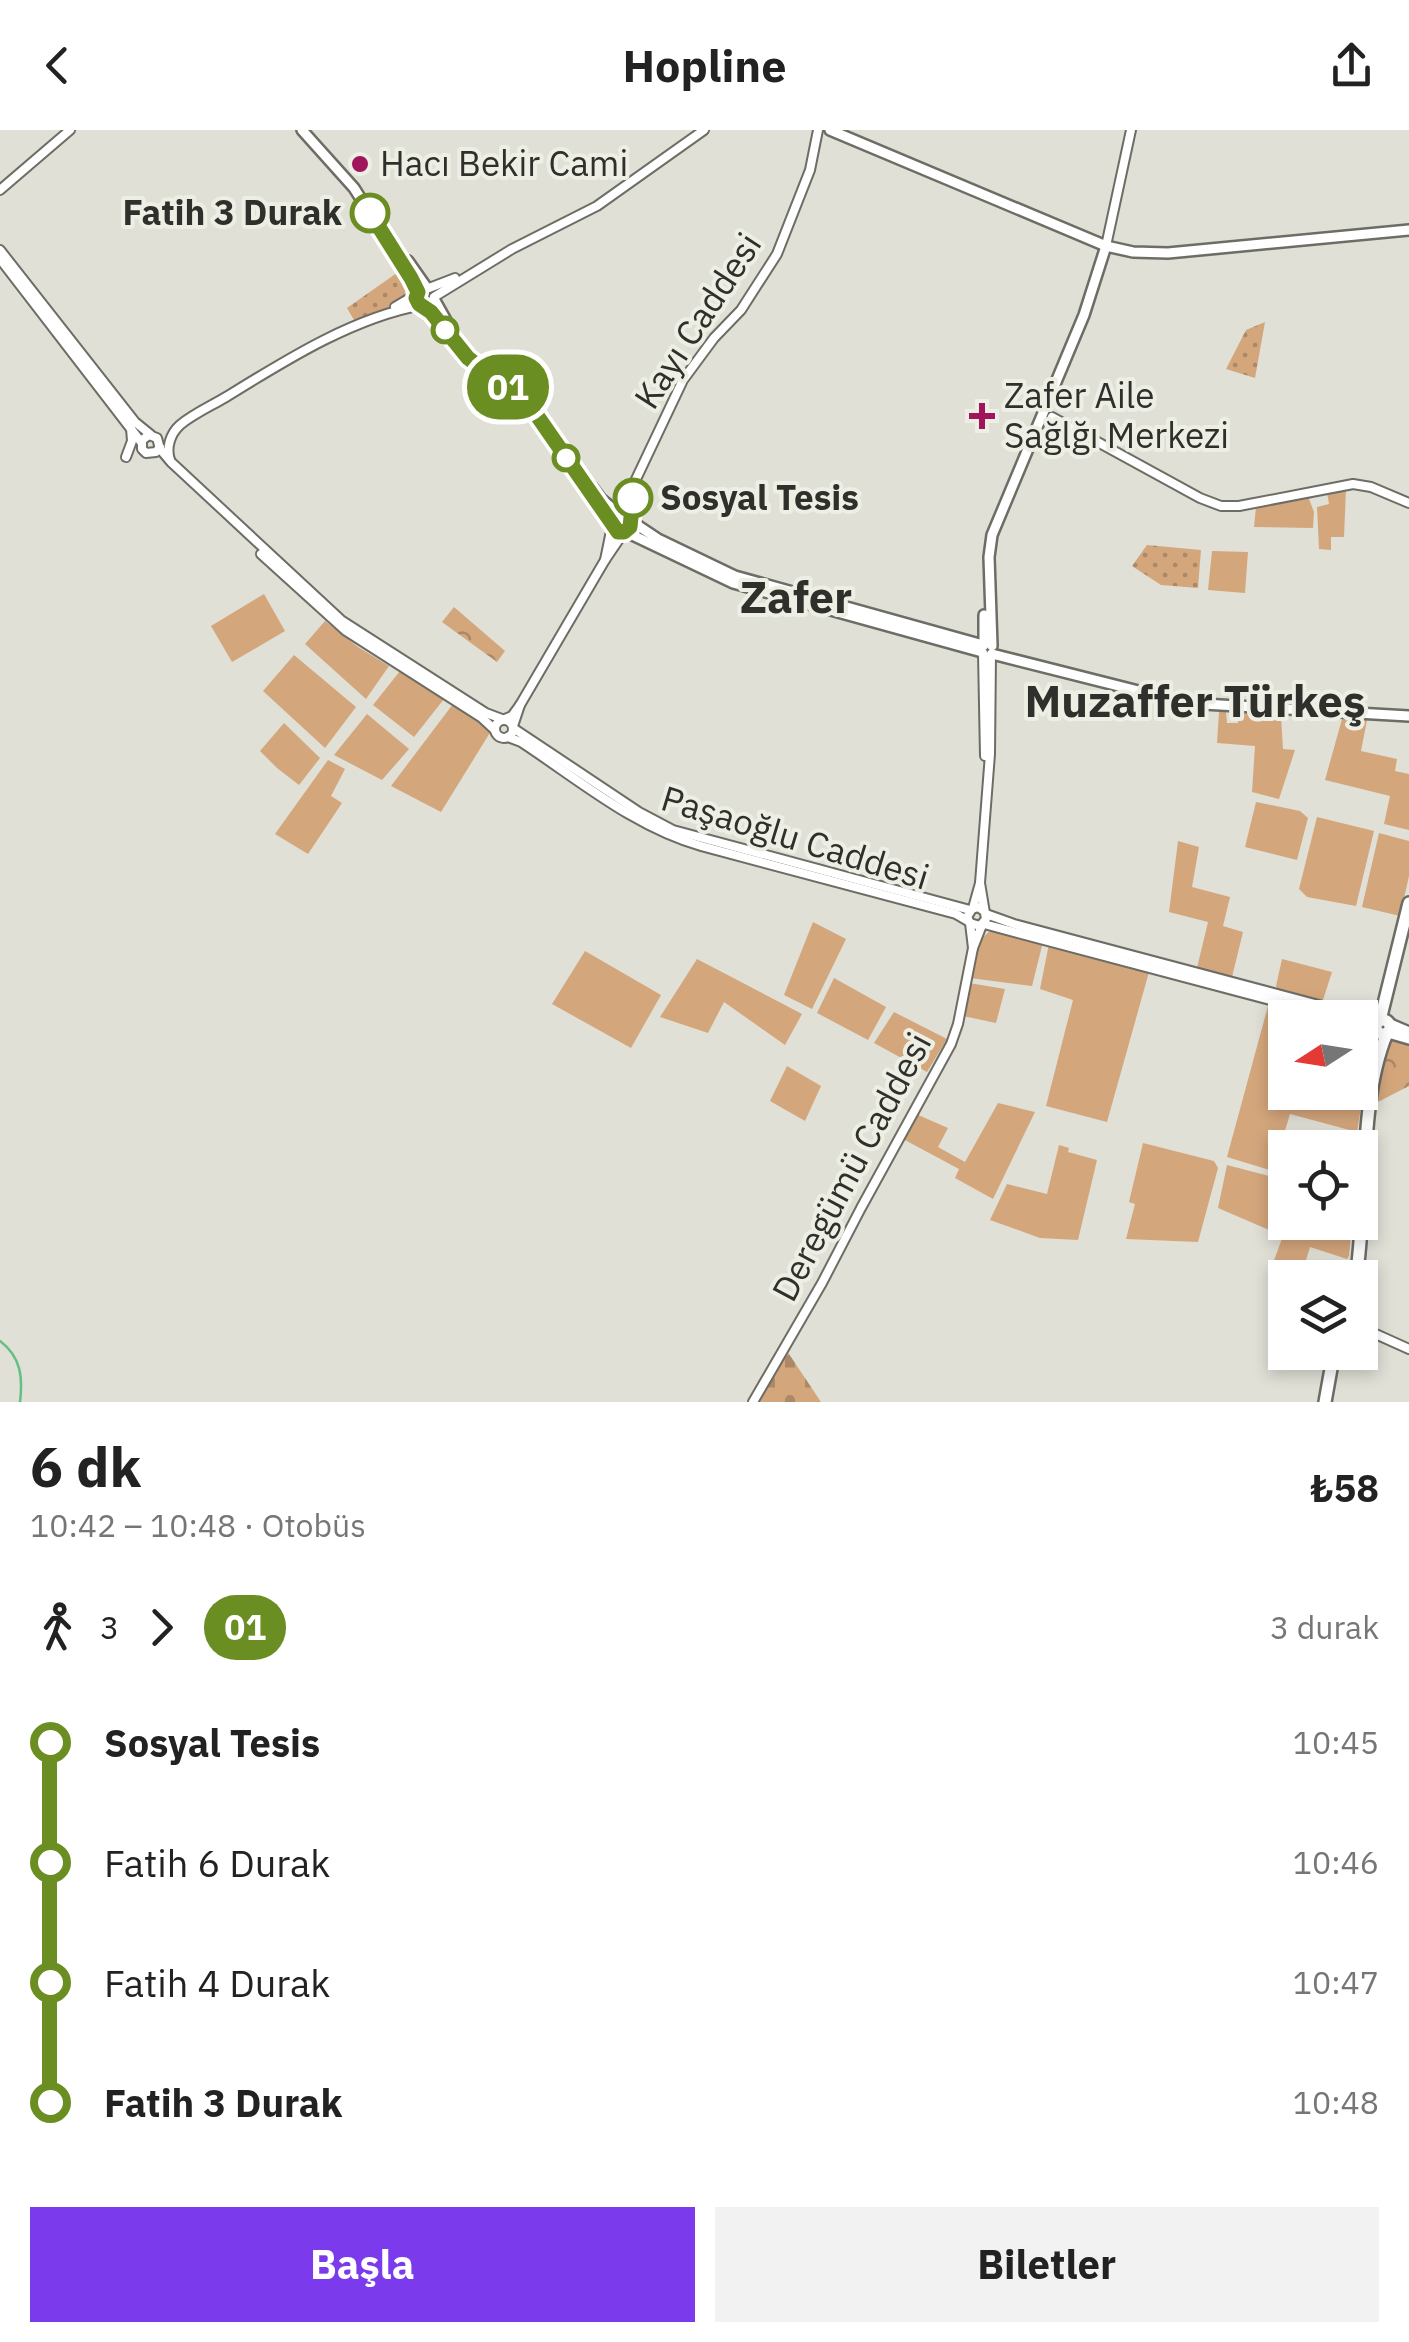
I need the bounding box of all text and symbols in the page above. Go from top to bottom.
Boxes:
text: Hopline [623,36,786,94]
icon: back [30,38,85,93]
icon: share [1324,38,1379,93]
place label: Hacı Bekir Cami [380,140,628,186]
marker: Hacı Bekir Cami [349,153,371,175]
place label: Fatih 3 Durak [122,189,343,235]
marker: Fatih 3 Durak [351,194,389,232]
street label: Kayı Caddesi [623,224,771,417]
unlabelled marker [432,317,458,343]
line badge: 01 [463,354,553,420]
text: 01 [487,364,529,410]
place label: Zafer Aile Sağlğı Merkezi [1004,372,1229,458]
marker: Zafer Aile Sağlğı Merkezi [969,403,995,429]
unlabelled marker [553,445,579,471]
place label: Sosyal Tesis [660,474,859,520]
marker: Sosyal Tesis [614,479,652,517]
district label: Zafer [740,567,852,625]
district label: Muzaffer Türkeş [1024,671,1366,729]
street label: Paşaoğlu Caddesi [656,775,935,900]
north arrow [1268,1000,1378,1110]
map controls [1268,1000,1378,1370]
street label: Deregümü Caddesi [761,1024,941,1309]
button: locate [1268,1130,1378,1240]
button: layers [1268,1260,1378,1370]
text: 6 dk [30,1431,141,1502]
text: ₺58 [1310,1463,1379,1512]
text: 10:42 – 10:48 · Otobüs [30,1504,366,1546]
icon: walk [30,1600,85,1655]
icon: forward [134,1600,189,1655]
text: 01 [224,1604,266,1650]
text: 3 [100,1606,119,1648]
text: 3 durak [1270,1606,1379,1648]
text: Sosyal Tesis [104,1718,320,1767]
text: 10:45 [1293,1721,1379,1763]
text: Fatih 6 Durak [104,1838,330,1887]
text: 10:46 [1293,1841,1379,1883]
text: Fatih 4 Durak [104,1958,330,2007]
text: 10:47 [1293,1961,1379,2003]
text: Fatih 3 Durak [104,2078,342,2127]
text: 10:48 [1293,2081,1379,2123]
button: Başla [30,2207,695,2322]
button: Biletler [715,2207,1379,2322]

